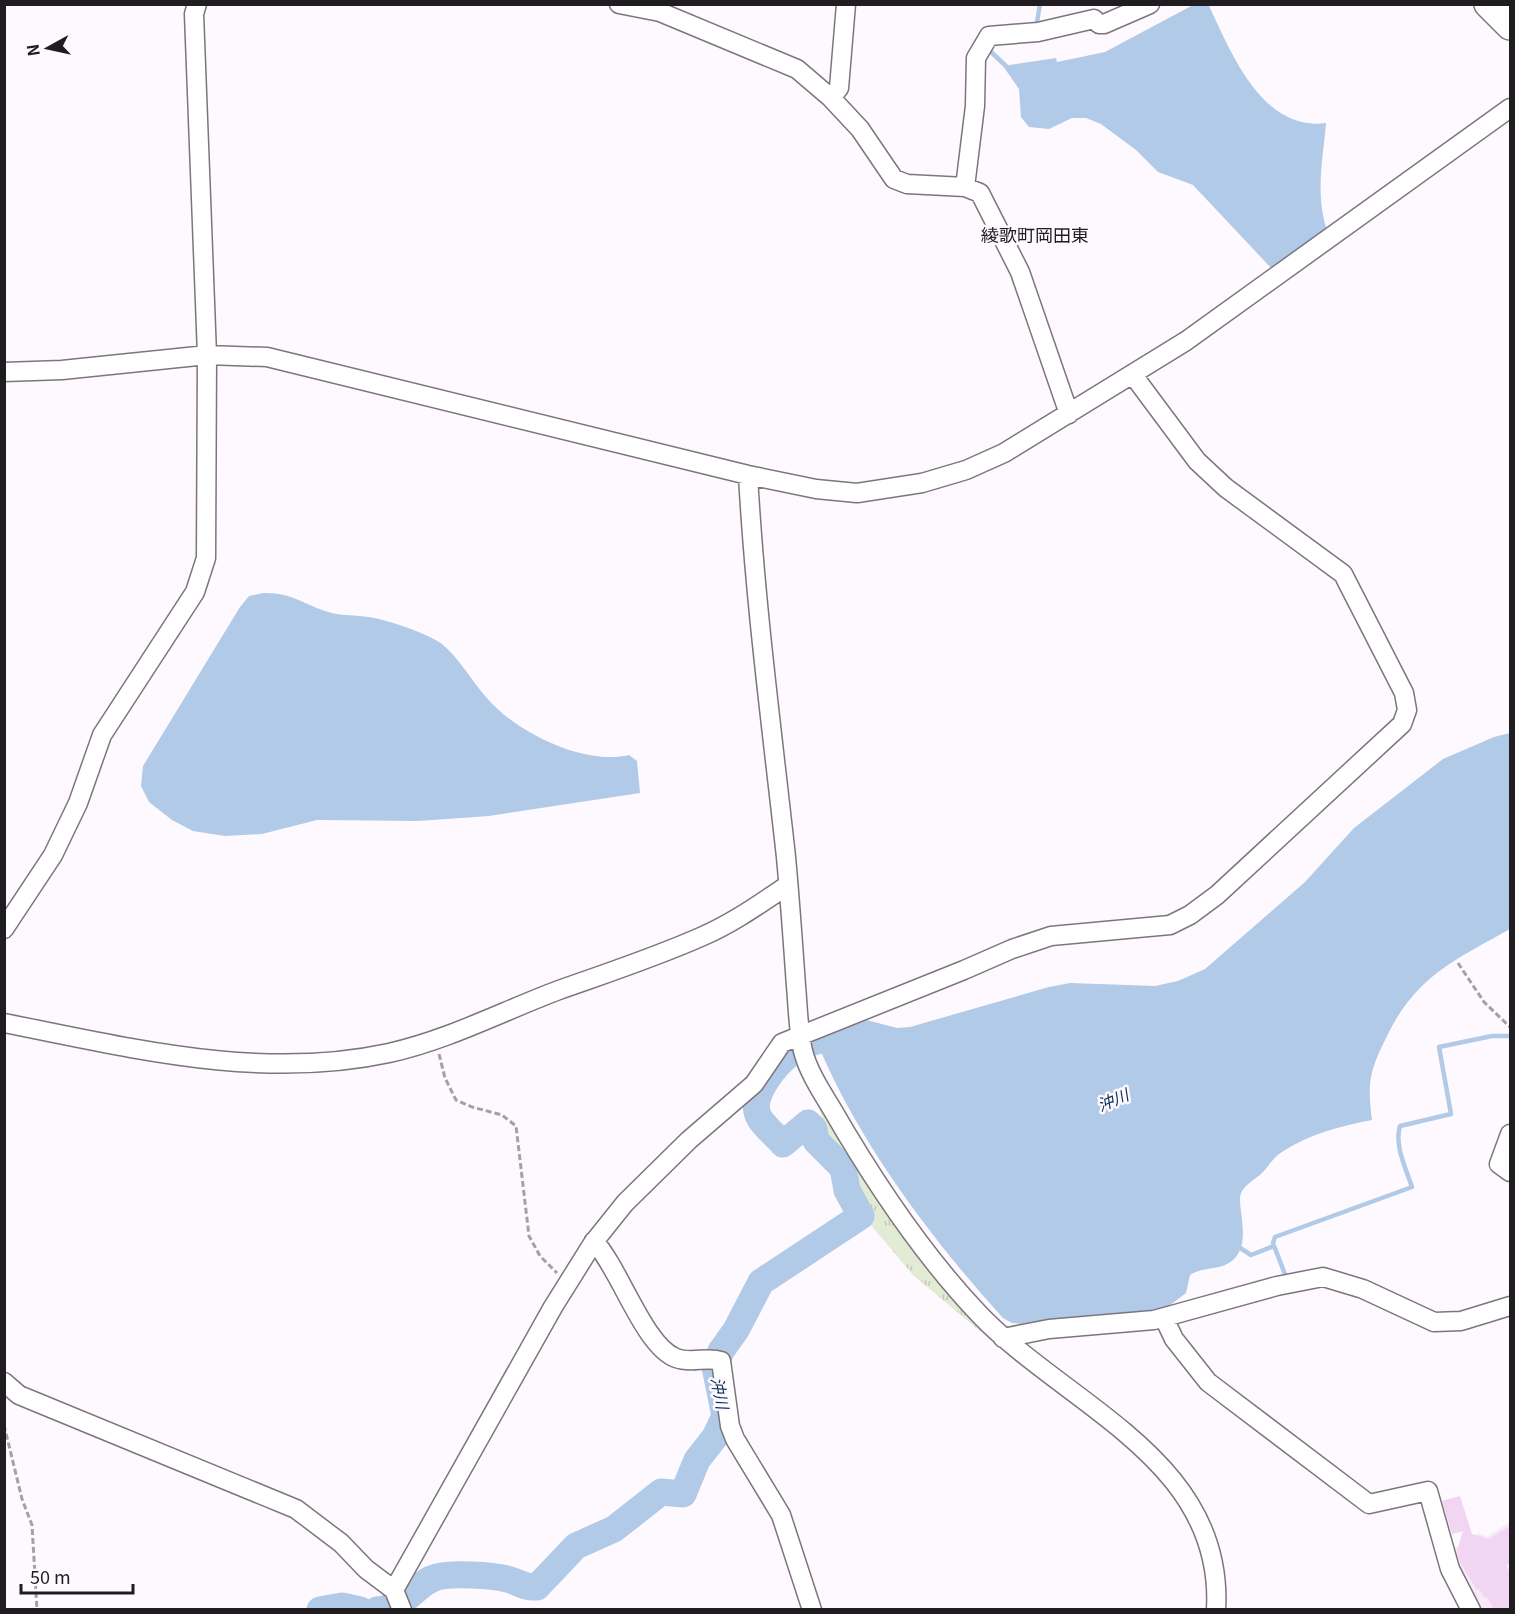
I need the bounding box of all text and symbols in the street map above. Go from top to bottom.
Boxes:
north arrow [18,18,78,78]
text: N [19,43,45,58]
district label: 綾歌町岡田東 [981,221,1089,247]
water label: 沖川 [1093,1081,1134,1116]
water label: 沖川 [706,1375,736,1413]
scale bar [21,1557,134,1595]
text: 50 m [30,1563,71,1589]

